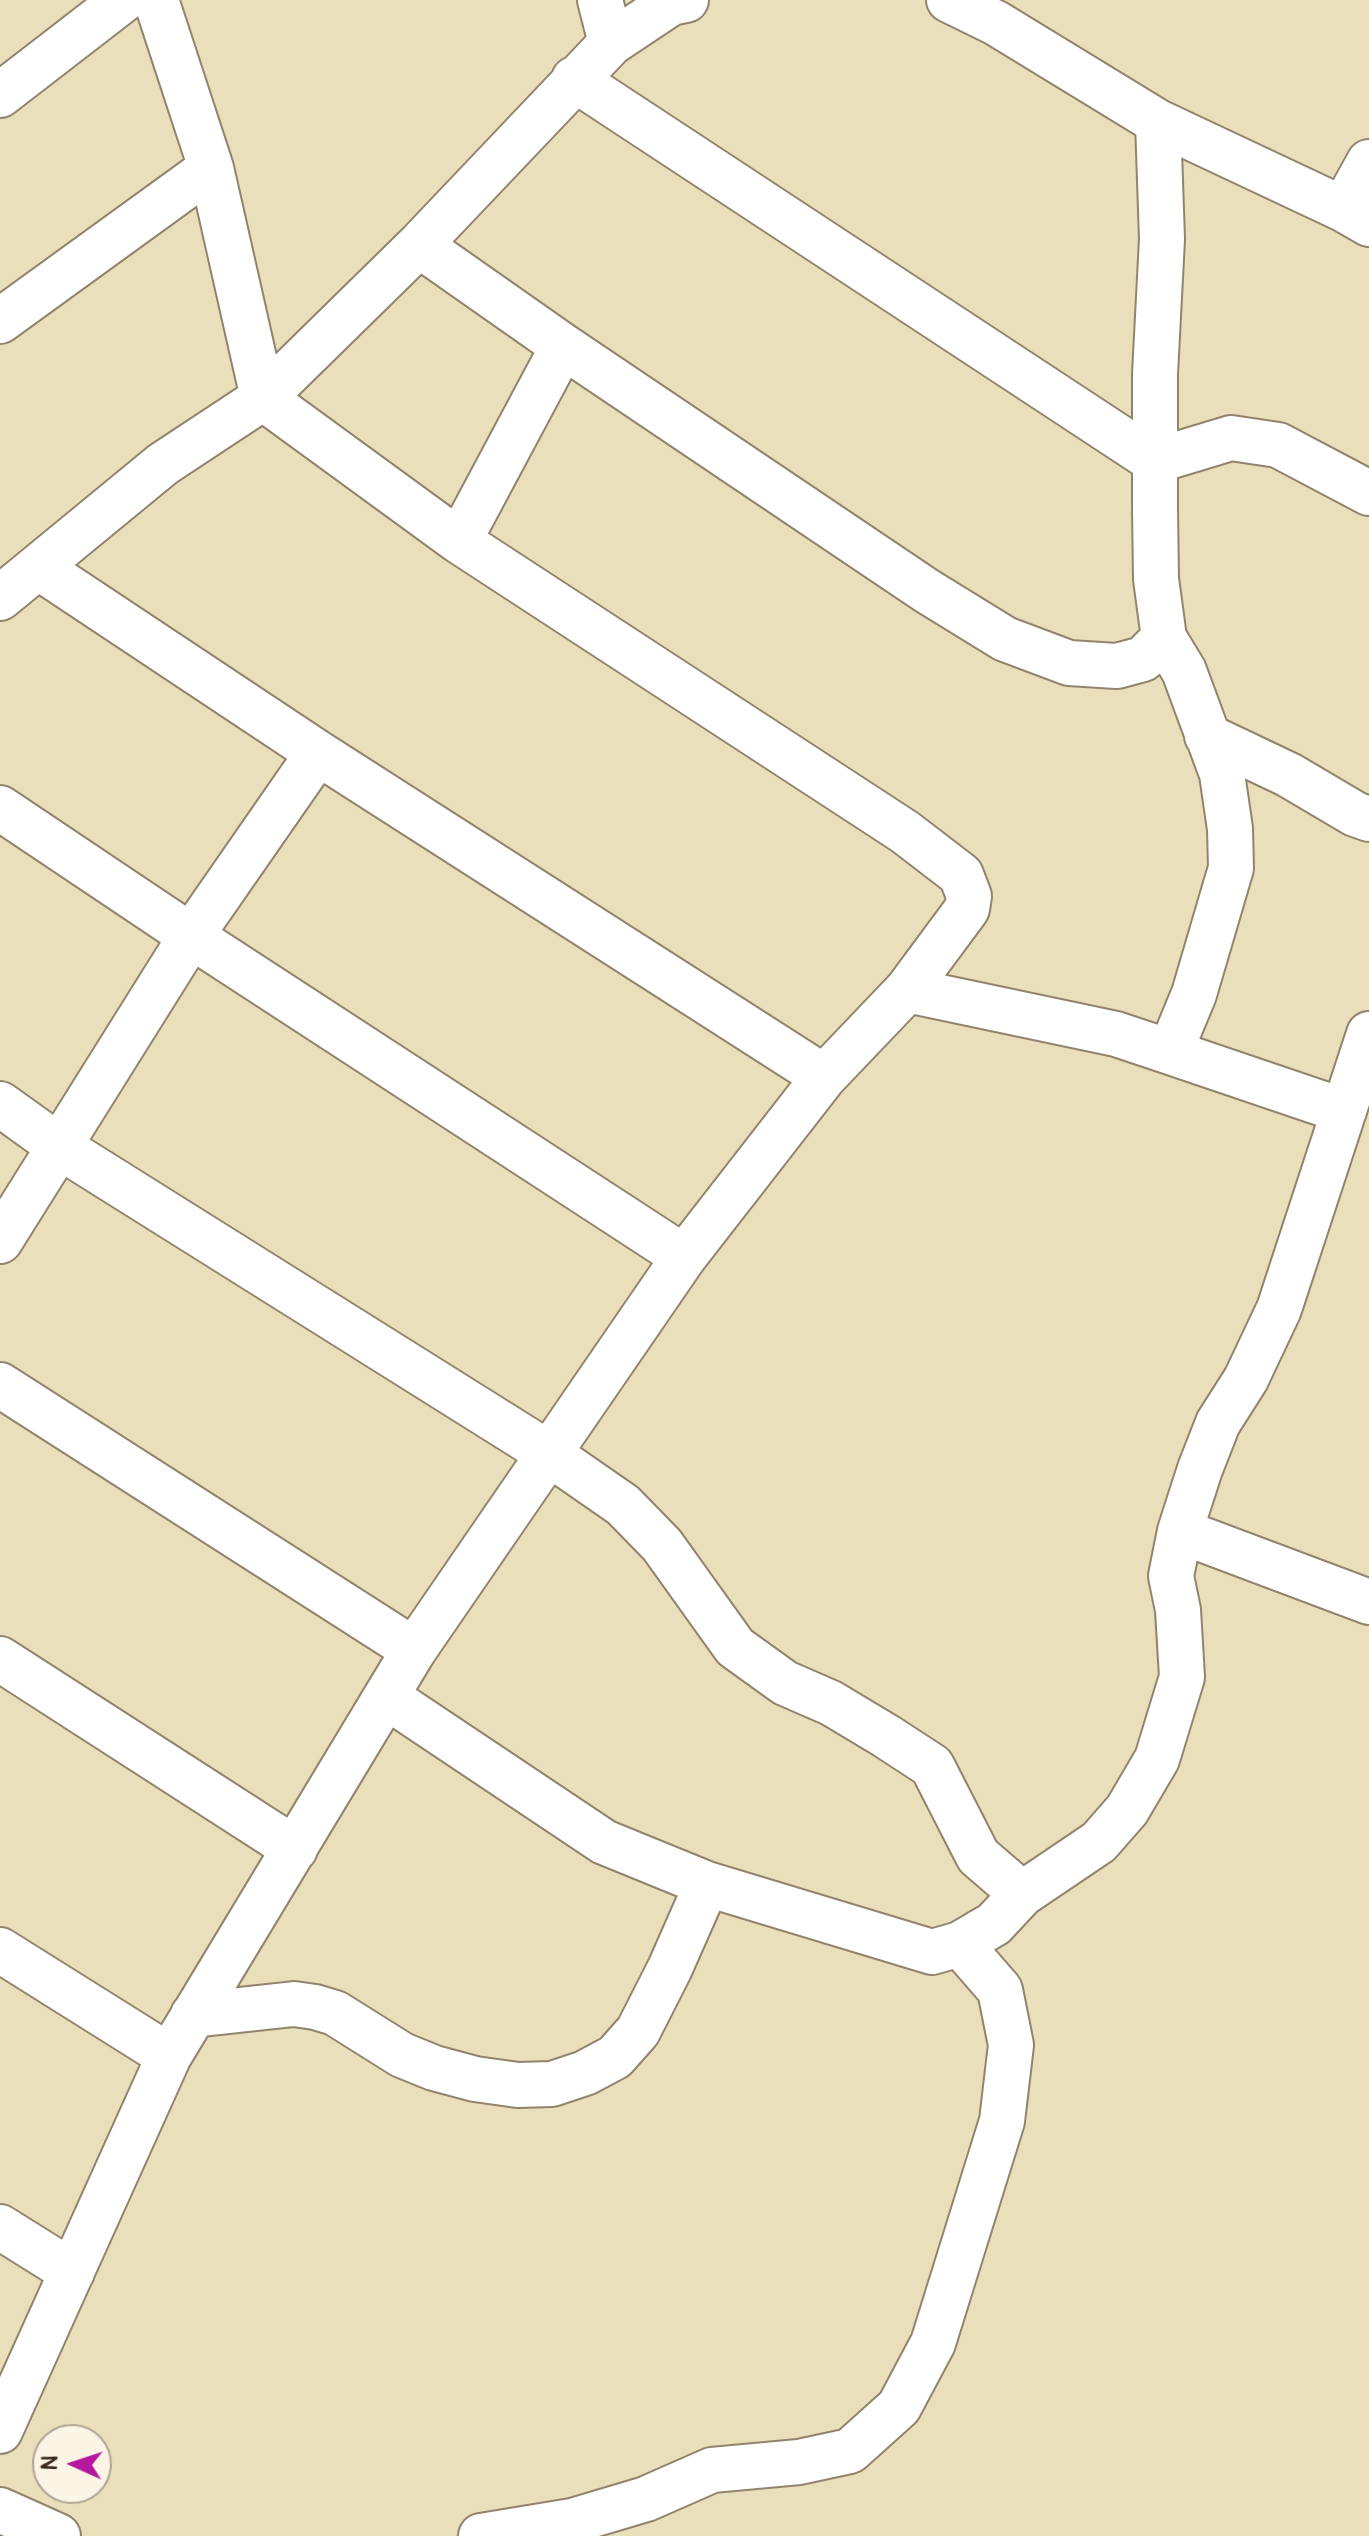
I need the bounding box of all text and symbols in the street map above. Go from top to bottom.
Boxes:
north arrow [32,2424,112,2504]
text: N [36,2455,64,2471]

